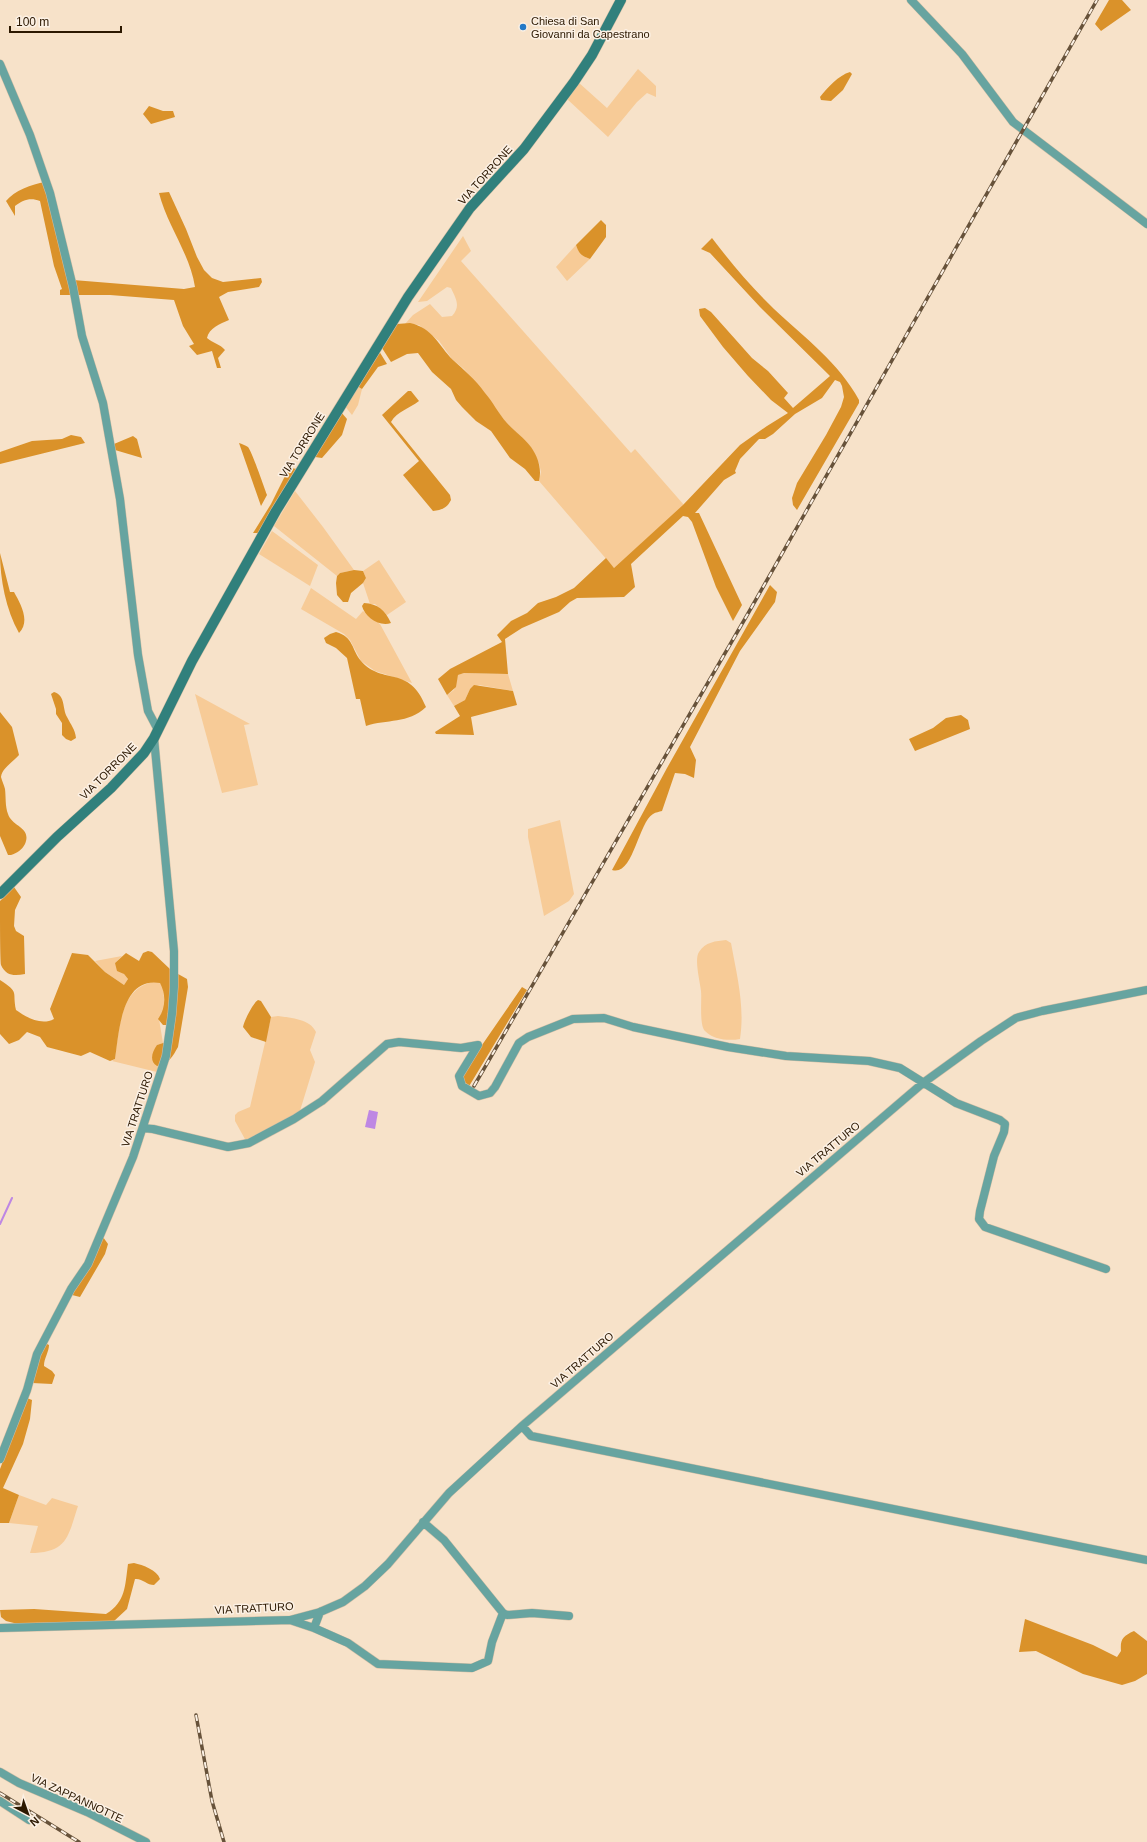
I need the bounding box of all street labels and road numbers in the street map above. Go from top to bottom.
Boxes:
street label: VIA TORRONE [456,143,514,207]
street label: VIA TORRONE [277,410,327,480]
street label: VIA TORRONE [77,740,139,802]
street label: VIA TRATTURO [119,1069,155,1148]
street label: VIA TRATTURO [794,1119,862,1179]
street label: VIA TRATTURO [548,1329,616,1390]
street label: VIA TRATTURO [214,1600,294,1616]
street label: VIA ZAPPANNOTTE [28,1771,126,1825]

